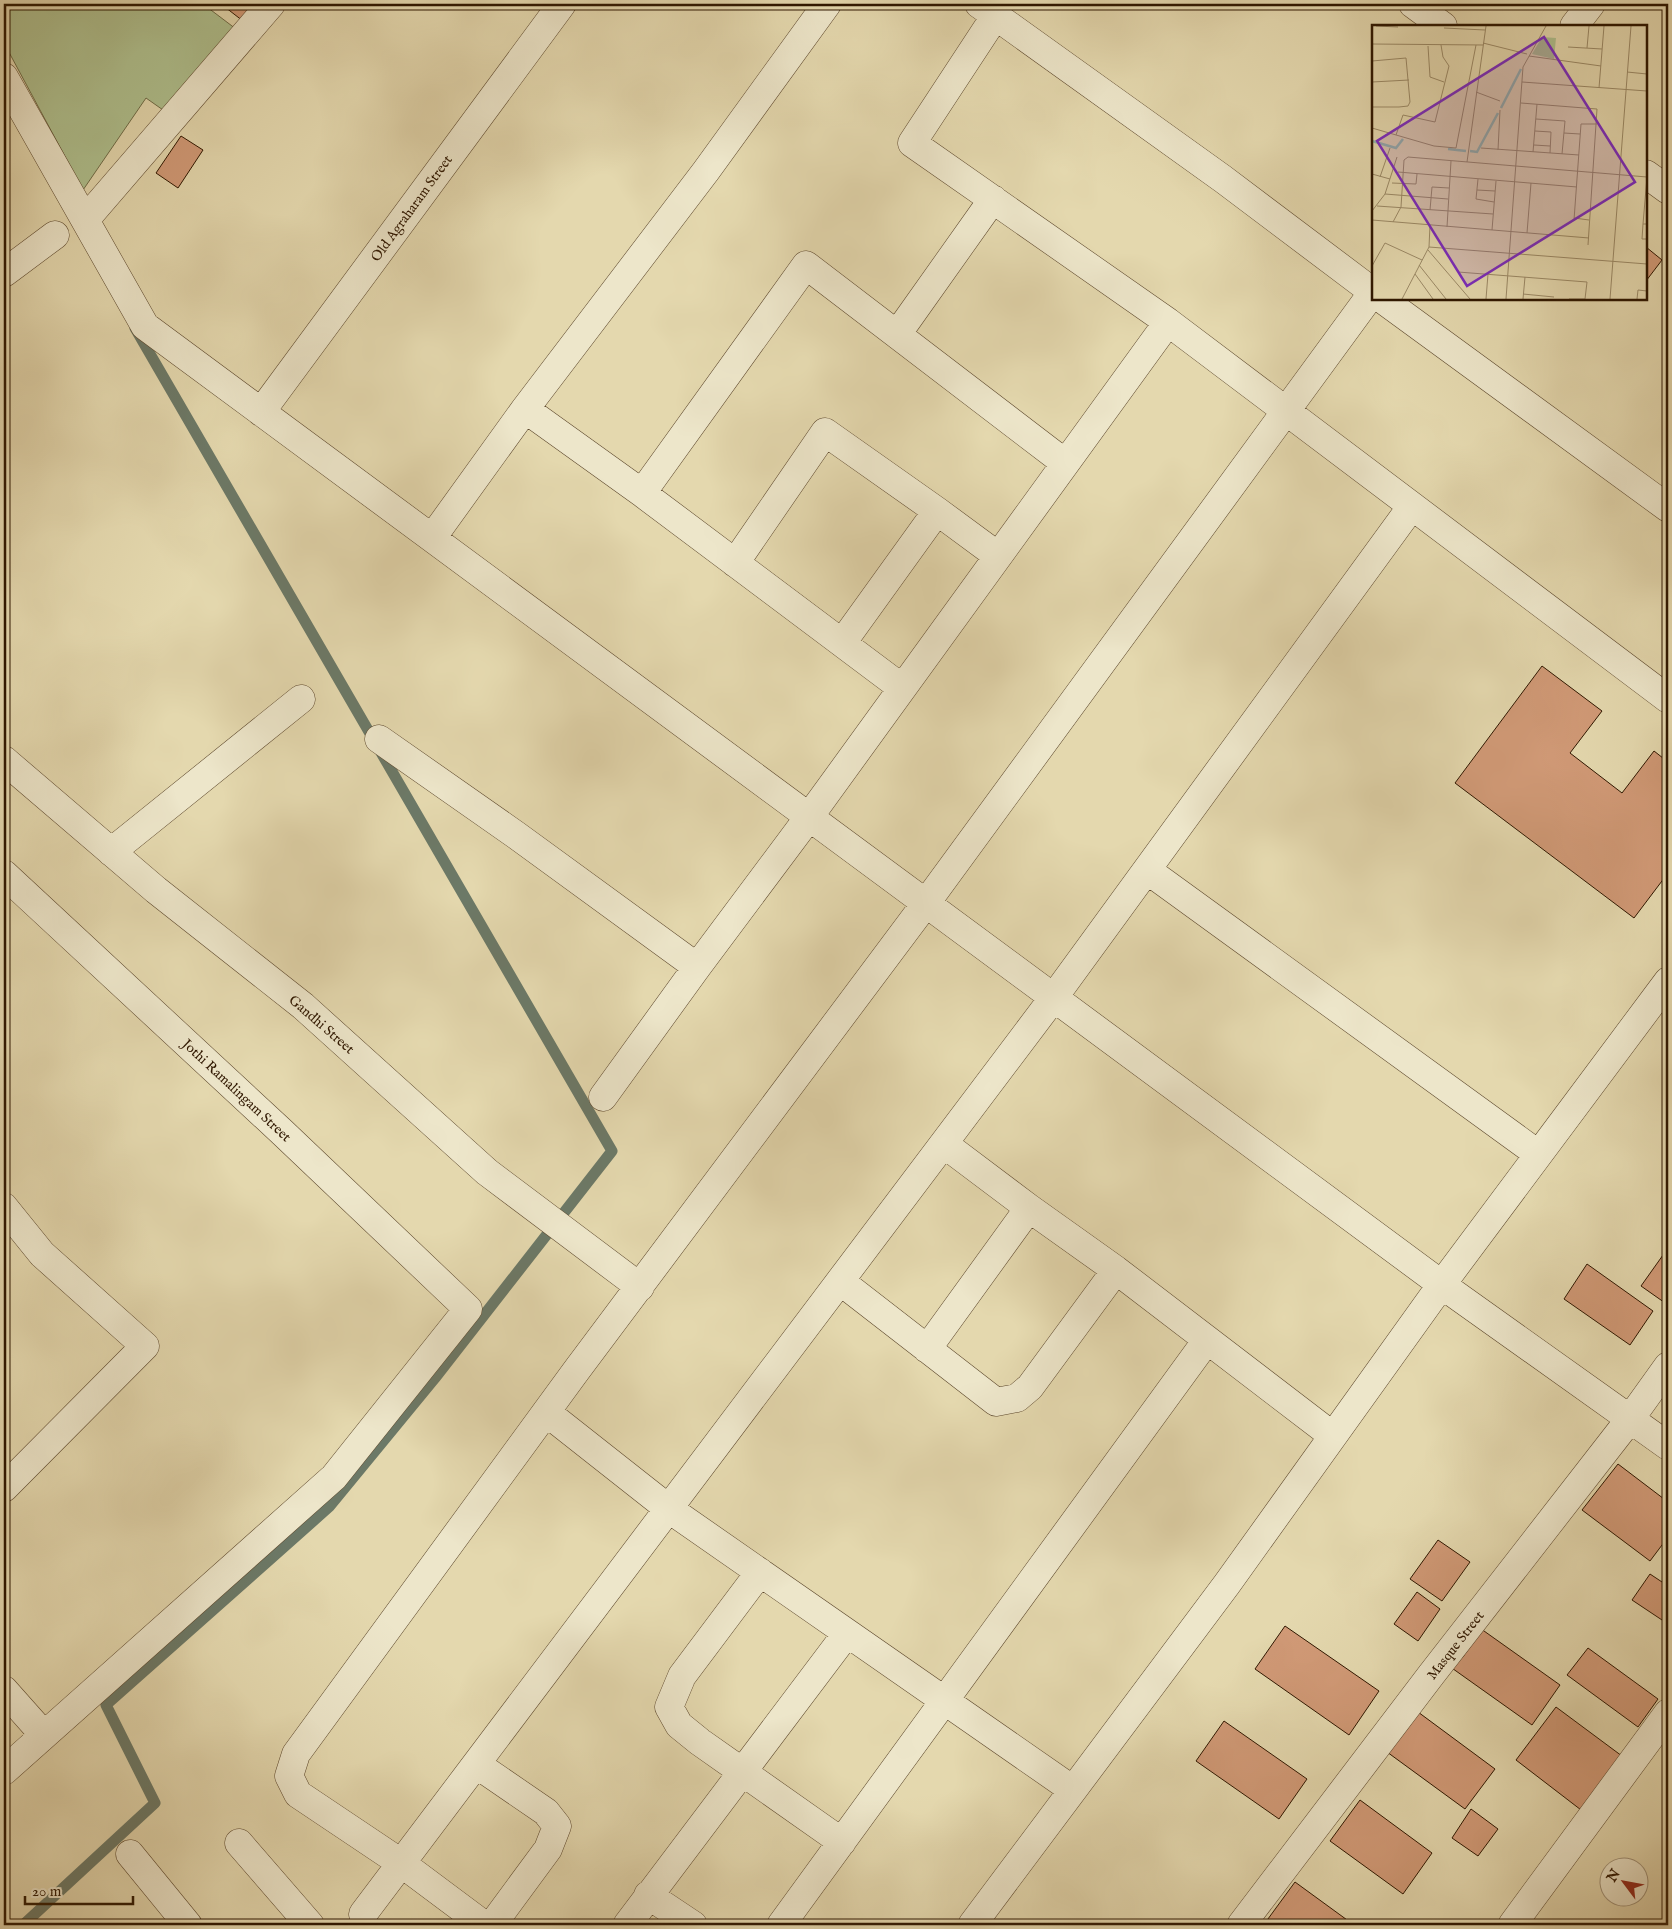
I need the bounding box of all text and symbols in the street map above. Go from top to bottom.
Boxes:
inset map [1372,25,1647,300]
street label: Old Agraharam Street [367,152,457,265]
street label: Gandhi Street [285,991,358,1058]
street label: Jothi Ramalingam Street [177,1034,295,1146]
street label: Masque Street [1423,1607,1488,1684]
north arrow [1600,1856,1650,1906]
text: N [1602,1866,1625,1886]
scale bar [25,1874,132,1906]
text: 20 m [32,1882,62,1901]

